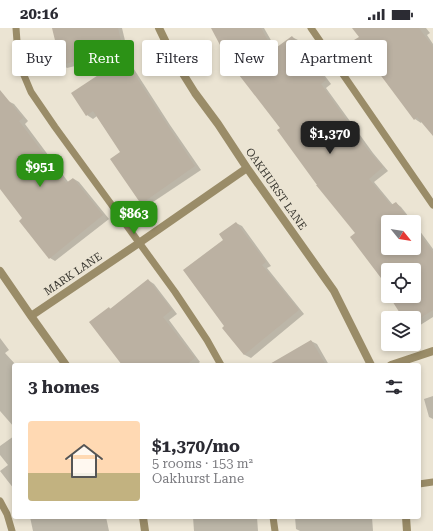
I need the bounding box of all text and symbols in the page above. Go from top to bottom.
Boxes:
text: 20:16 [20,5,58,23]
chip: Buy [12,40,66,76]
chip: Rent [74,40,134,76]
chip: Filters [142,40,212,76]
chip: New [220,40,278,76]
chip: Apartment [286,40,387,76]
pin: $1,370 [297,121,363,155]
text: $1,370 [310,126,350,141]
street label: OAKHURST LANE [243,145,309,233]
pin: $951 [16,154,64,188]
text: $951 [25,159,55,174]
pin: $863 [110,201,158,235]
text: $863 [119,206,149,221]
north arrow [381,215,421,255]
map controls [381,215,421,351]
street label: MARK LANE [42,250,104,298]
button: locate [381,263,421,303]
button: layers [381,311,421,351]
icon: filters [383,376,405,398]
text: 3 homes [28,377,99,397]
text: $1,370/mo [152,436,240,456]
icon: home [60,437,108,485]
text: 5 rooms · 153 m² [152,456,253,471]
text: Oakhurst Lane [152,471,244,486]

